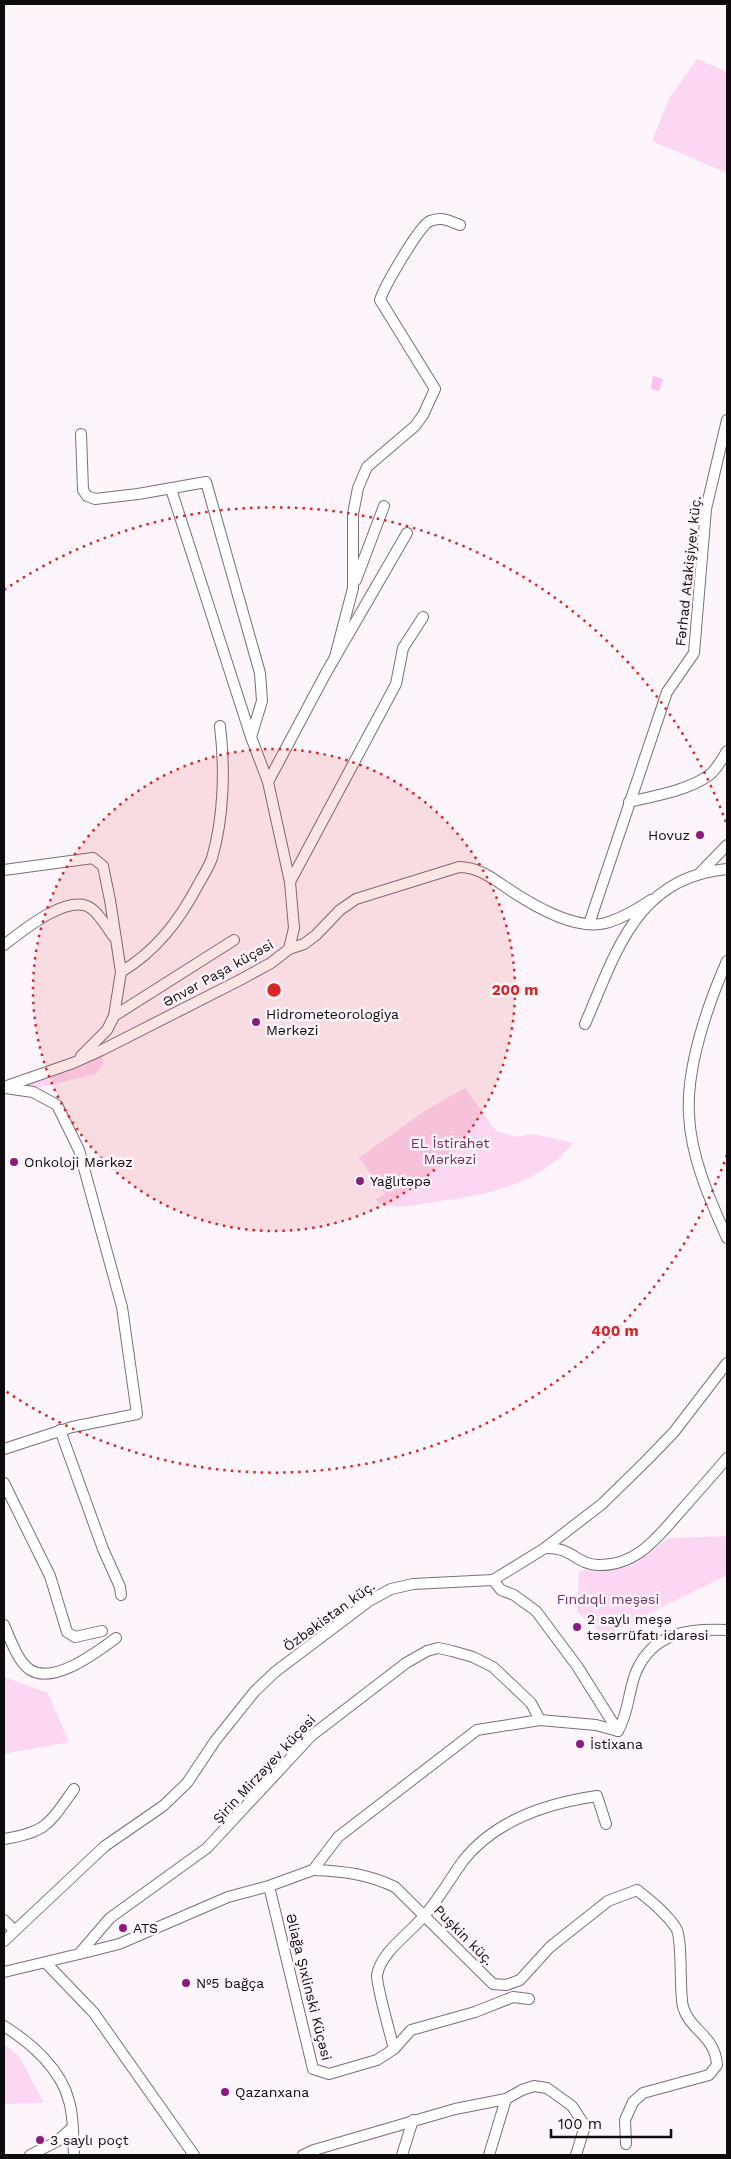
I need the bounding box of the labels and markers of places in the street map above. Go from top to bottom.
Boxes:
place label: Hovuz [648,827,690,843]
marker: Hovuz [694,829,706,841]
centre of rings [265,981,283,999]
place label: Hidrometeorologiya Mərkəzi [266,1006,399,1038]
marker: Hidrometeorologiya Mərkəzi [250,1016,262,1028]
place label: Onkoloji Mərkəz [24,1154,133,1170]
marker: Onkoloji Mərkəz [8,1156,20,1168]
place label: Yağlıtəpə [370,1173,431,1189]
marker: Yağlıtəpə [354,1175,366,1187]
place label: 2 saylı meşə təsərrüfatı idarəsi [587,1611,709,1643]
marker: 2 saylı meşə təsərrüfatı idarəsi [571,1621,583,1633]
place label: İstixana [590,1736,643,1752]
marker: İstixana [574,1738,586,1750]
place label: ATS [133,1920,158,1936]
marker: ATS [117,1922,129,1934]
place label: №5 bağça [196,1975,264,1991]
marker: №5 bağça [180,1977,192,1989]
place label: Qazanxana [235,2084,309,2100]
marker: Qazanxana [219,2086,231,2098]
place label: 3 saylı poçt [50,2132,129,2148]
marker: 3 saylı poçt [34,2134,46,2146]

